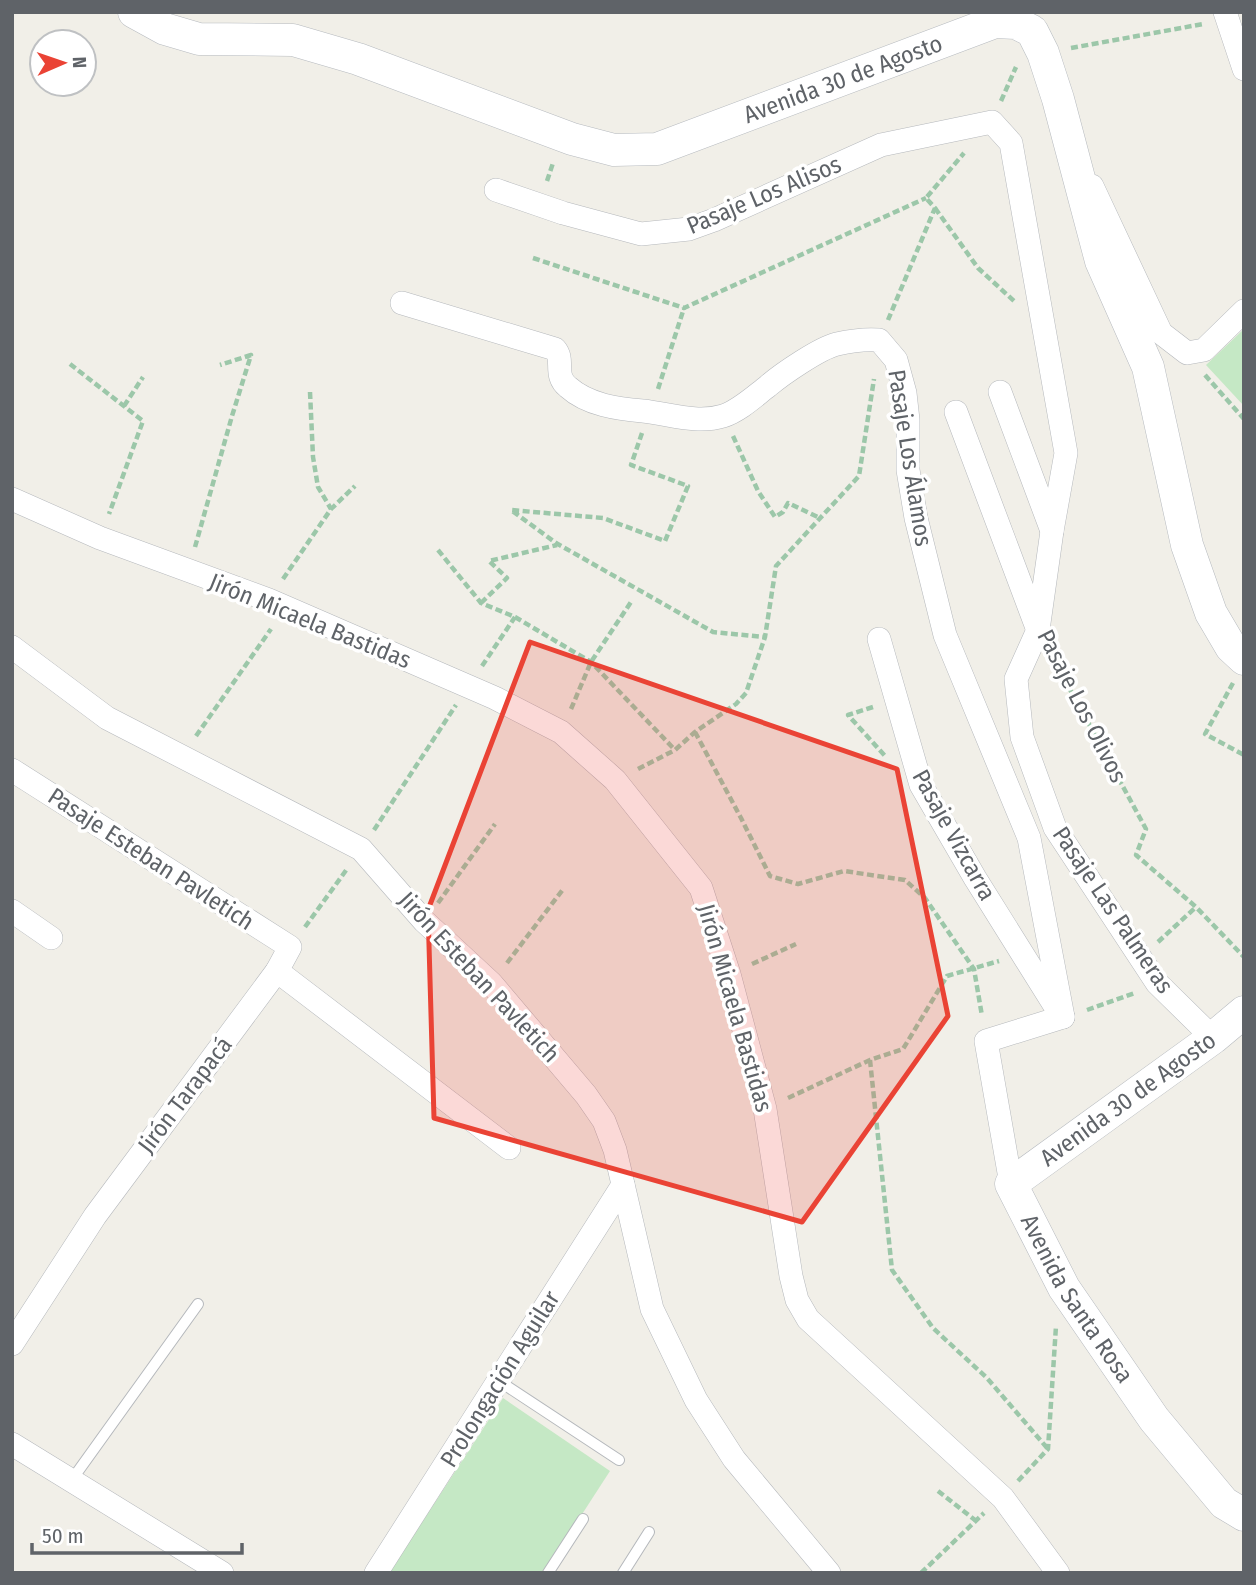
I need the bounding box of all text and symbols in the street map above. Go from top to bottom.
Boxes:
north arrow [28,28,98,98]
street label: Avenida 30 de Agosto [740,29,946,129]
text: N [68,56,91,69]
street label: Pasaje Los Alisos [683,150,845,240]
street label: Pasaje Los Álamos [882,367,939,548]
street label: Jirón Micaela Bastidas [205,568,415,674]
street label: Pasaje Los Olivos [1031,625,1133,787]
street label: Pasaje Vizcarra [907,765,1001,905]
street label: Pasaje Esteban Pavletich [43,782,259,936]
street label: Pasaje Las Palmeras [1047,821,1179,999]
street label: Jirón Esteban Pavletich [393,886,565,1068]
street label: Jirón Micaela Bastidas [692,901,778,1115]
street label: Avenida 30 de Agosto [1035,1026,1221,1172]
street label: Jirón Tarapacá [132,1031,238,1159]
street label: Avenida Santa Rosa [1015,1210,1139,1388]
street label: Prolongación Aguilar [435,1285,566,1472]
scale bar [32,1512,242,1556]
text: 50 m [42,1523,84,1549]

